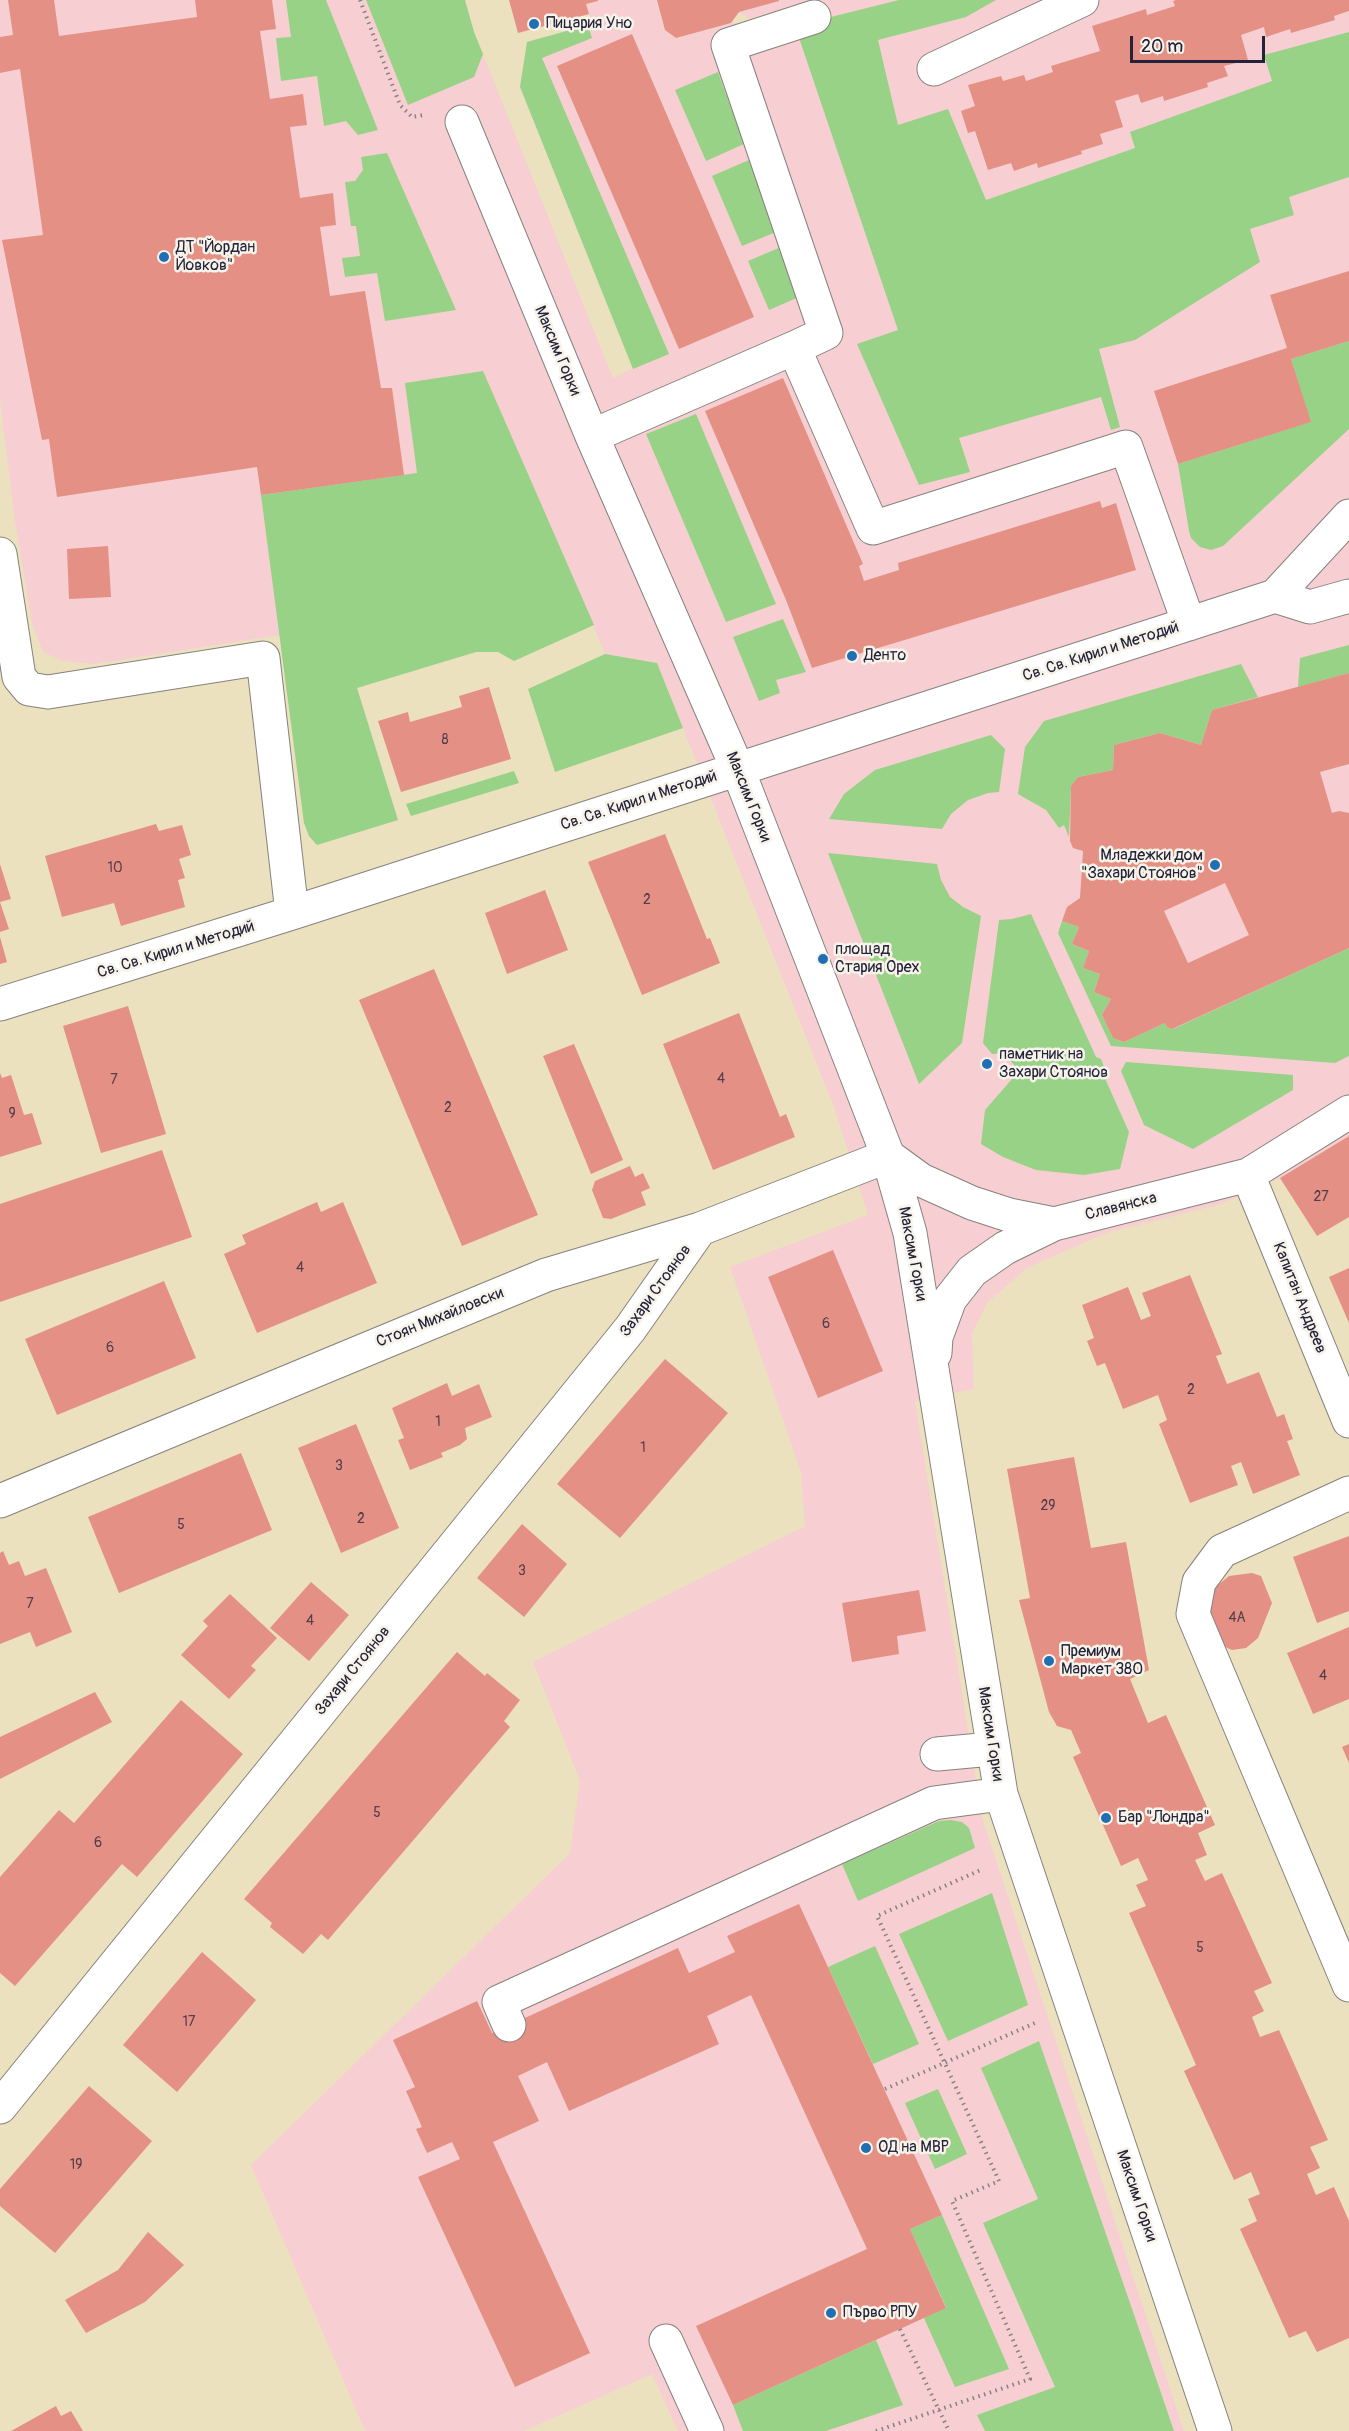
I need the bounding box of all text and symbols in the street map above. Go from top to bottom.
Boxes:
place label: Пицария Уно [546,14,632,34]
marker: Пицария Уно [527,17,541,31]
scale bar [1133,24,1268,62]
text: 20 m [1141,35,1183,58]
place label: ДТ "Йордан Йовков" [176,238,255,276]
marker: ДТ "Йордан Йовков" [157,250,171,264]
street label: Максим Горки [529,303,585,399]
street label: Св. Св. Кирил и Методий [1020,618,1182,686]
place label: Денто [864,646,906,666]
marker: Денто [845,649,859,663]
house number: 8 [441,732,449,748]
street label: Максим Горки [721,749,775,845]
street label: Св. Св. Кирил и Методий [558,767,720,835]
place label: Младежки дом "Захари Стоянов" [1081,846,1203,884]
marker: Младежки дом "Захари Стоянов" [1208,858,1222,872]
house number: 10 [107,860,123,876]
house number: 2 [643,892,651,908]
street label: Св. Св. Кирил и Методий [95,917,257,983]
place label: площад Стария Орех [835,940,920,978]
marker: площад Стария Орех [816,952,830,966]
place label: паметник на Захари Стоянов [999,1045,1108,1083]
marker: паметник на Захари Стоянов [980,1057,994,1071]
house number: 4 [717,1071,725,1087]
house number: 7 [110,1072,118,1088]
house number: 2 [444,1100,452,1116]
house number: 9 [8,1106,16,1122]
street label: Славянска [1083,1189,1159,1225]
house number: 27 [1313,1189,1329,1205]
street label: Максим Горки [893,1205,931,1303]
street label: Капитан Андреев [1268,1240,1330,1356]
street label: Захари Стоянов [616,1241,696,1341]
house number: 4 [296,1260,304,1276]
street label: Стоян Михайловски [374,1284,506,1352]
house number: 6 [822,1316,830,1332]
house number: 6 [106,1340,114,1356]
house number: 2 [1187,1382,1195,1398]
house number: 1 [435,1414,441,1430]
house number: 1 [640,1440,646,1456]
house number: 3 [335,1458,343,1474]
house number: 29 [1040,1498,1056,1514]
house number: 2 [357,1511,365,1527]
house number: 5 [177,1517,185,1533]
house number: 3 [518,1563,526,1579]
house number: 7 [26,1596,34,1612]
house number: 4А [1228,1610,1246,1626]
house number: 4 [306,1613,314,1629]
street label: Захари Стоянов [311,1623,395,1719]
place label: Премиум Маркет 380 [1061,1642,1143,1680]
marker: Премиум Маркет 380 [1042,1654,1056,1668]
house number: 4 [1319,1668,1327,1684]
street label: Максим Горки [973,1685,1007,1783]
house number: 5 [373,1805,381,1821]
place label: Бар "Лондра" [1118,1808,1210,1828]
marker: Бар "Лондра" [1099,1811,1113,1825]
house number: 6 [94,1835,102,1851]
house number: 5 [1196,1940,1204,1956]
house number: 17 [183,2014,195,2030]
place label: ОД на МВР [878,2138,949,2158]
marker: ОД на МВР [859,2141,873,2155]
street label: Максим Горки [1111,2148,1161,2244]
house number: 19 [70,2157,82,2173]
place label: Първо РПУ [843,2303,917,2323]
marker: Първо РПУ [824,2306,838,2320]

